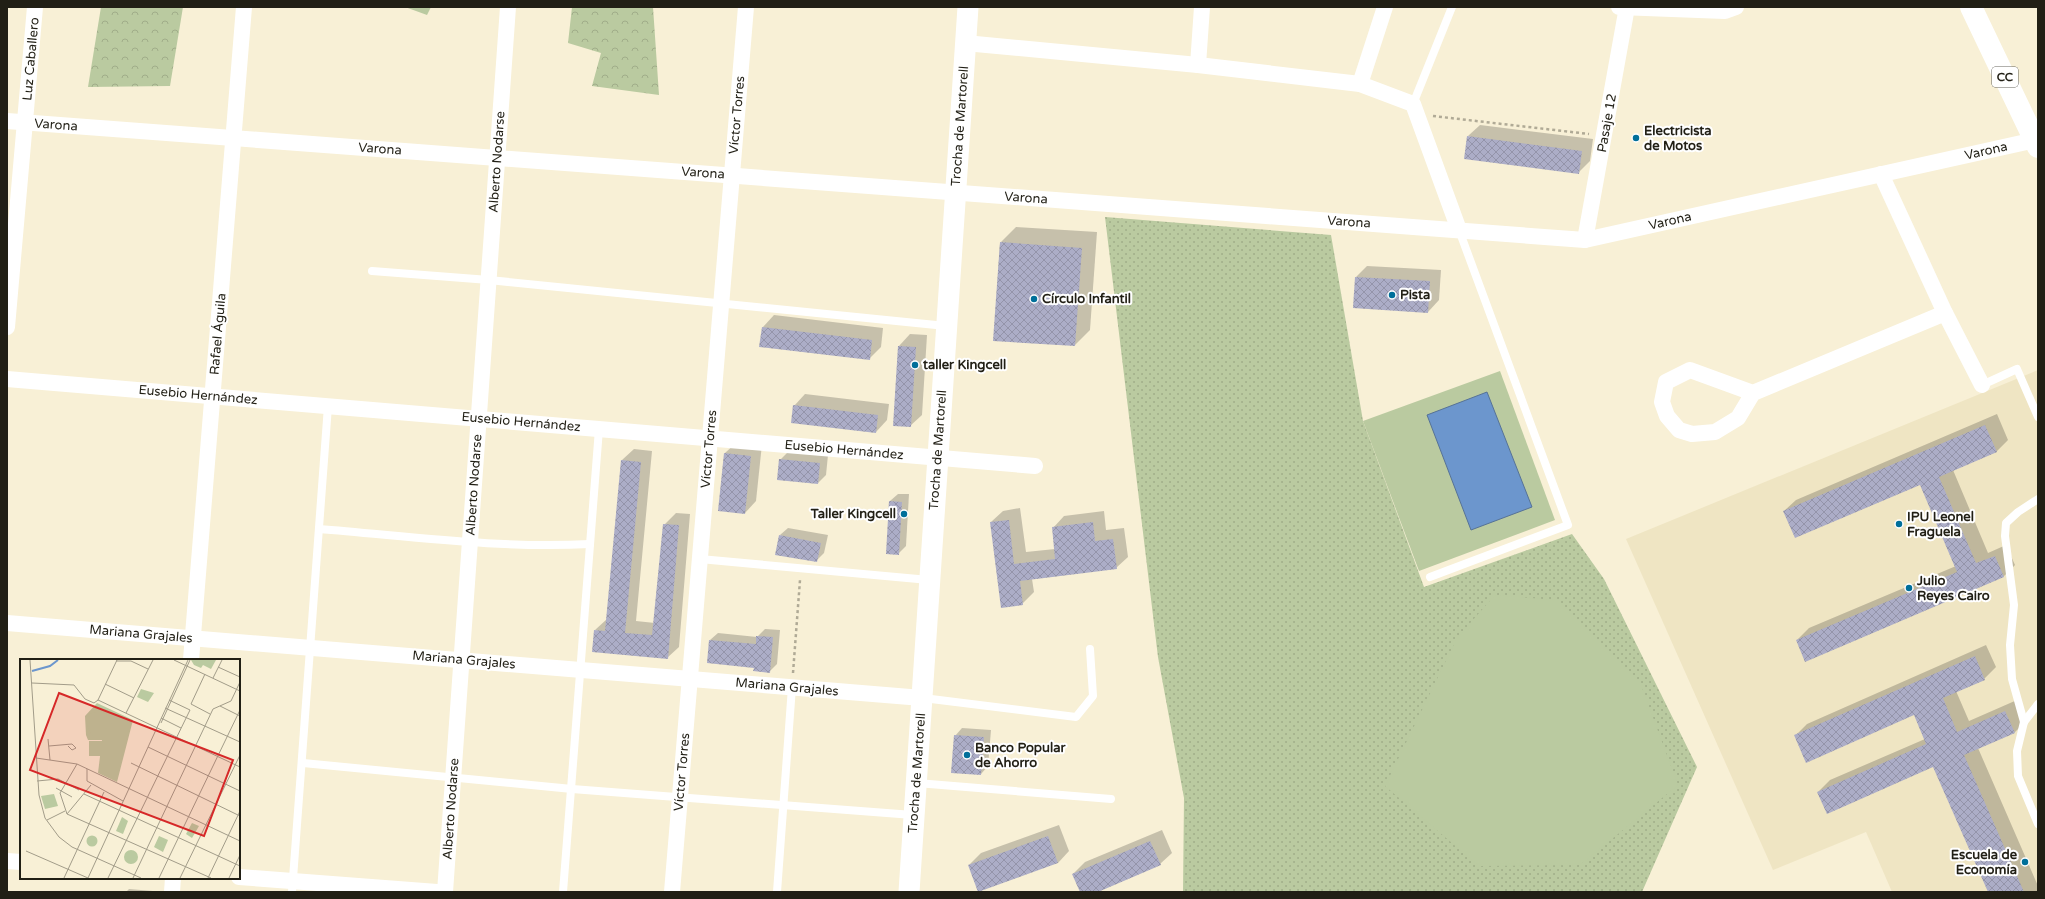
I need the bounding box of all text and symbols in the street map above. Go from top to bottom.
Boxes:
street label: Luz Caballero [19,17,43,101]
street label: Trocha de Martorell [948,65,972,187]
road number: CC [1992,67,2018,87]
street label: Víctor Torres [726,75,748,155]
street label: Pasaje 12 [1594,92,1620,154]
street label: Alberto Nodarse [485,111,509,213]
street label: Varona [34,116,78,134]
place label: Electricista de Motos [1644,123,1712,154]
marker: Electricista de Motos [1631,133,1641,143]
street label: Varona [1963,138,2009,164]
street label: Varona [358,140,402,158]
street label: Varona [681,164,725,182]
street label: Varona [1004,189,1048,207]
street label: Varona [1647,208,1693,234]
street label: Varona [1327,213,1371,231]
place label: Pista [1400,287,1430,303]
marker: Pista [1387,290,1397,300]
place label: Círculo Infantil [1042,291,1131,307]
street label: Rafael Águila [206,293,230,375]
marker: Círculo Infantil [1029,294,1039,304]
place label: taller Kingcell [922,357,1006,373]
marker: taller Kingcell [910,360,920,370]
street label: Eusebio Hernández [138,382,258,408]
street label: Trocha de Martorell [926,389,950,511]
street label: Eusebio Hernández [461,409,581,435]
street label: Víctor Torres [698,409,720,489]
street label: Alberto Nodarse [462,434,486,536]
street label: Eusebio Hernández [784,437,904,463]
place label: Taller Kingcell [810,506,896,522]
marker: Taller Kingcell [899,509,909,519]
place label: IPU Leonel Fraguela [1907,509,1974,540]
marker: IPU Leonel Fraguela [1894,519,1904,529]
place label: Julio Reyes Cairo [1916,573,1990,604]
marker: Julio Reyes Cairo [1904,583,1914,593]
street label: Mariana Grajales [89,622,193,646]
street label: Mariana Grajales [412,648,516,672]
inset map [20,659,240,879]
street label: Mariana Grajales [735,675,839,699]
street label: Trocha de Martorell [905,712,929,834]
street label: Víctor Torres [671,732,693,812]
place label: Banco Popular de Ahorro [975,740,1067,771]
marker: Banco Popular de Ahorro [962,750,972,760]
street label: Alberto Nodarse [439,758,463,860]
place label: Escuela de Economía [1951,847,2018,878]
marker: Escuela de Economía [2020,857,2030,867]

